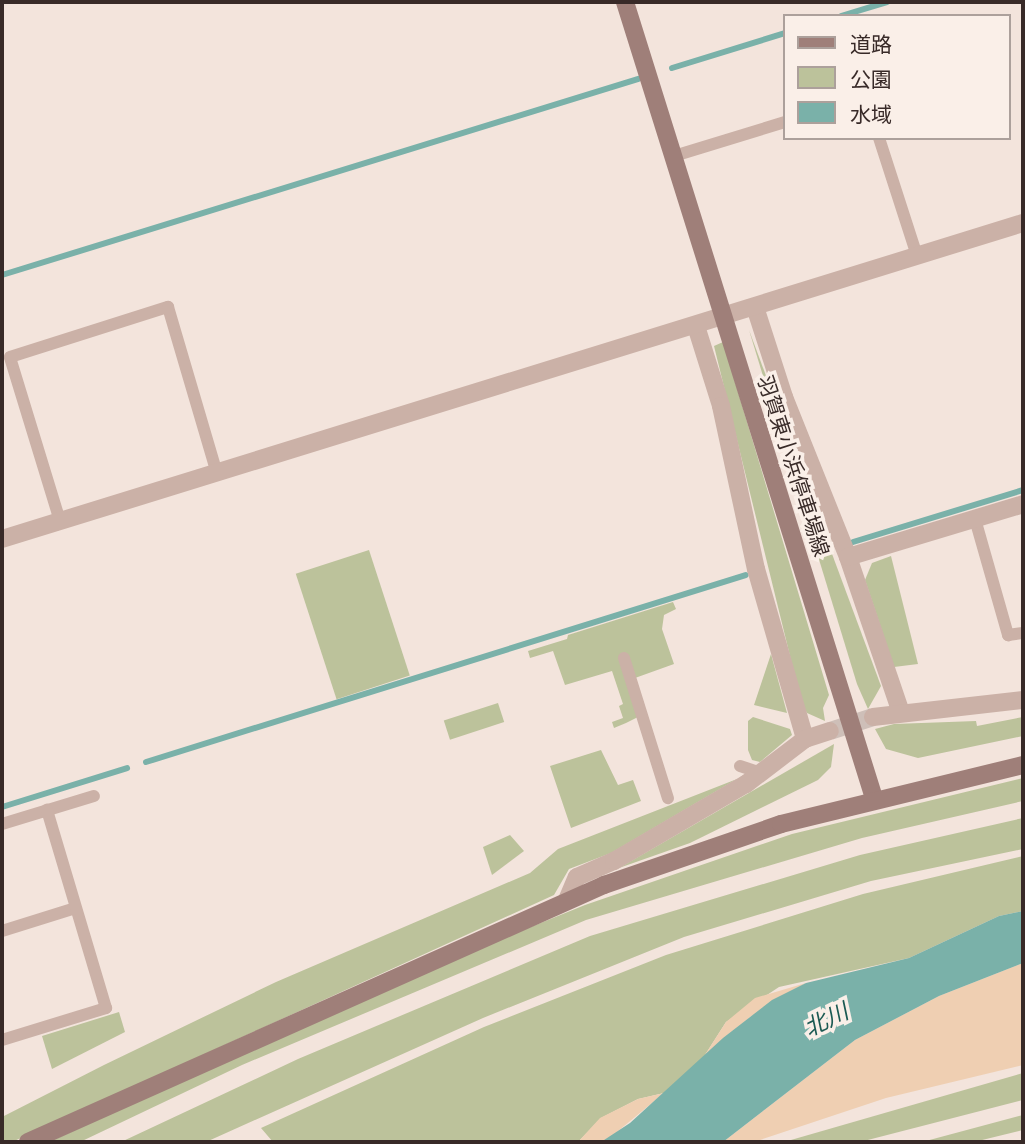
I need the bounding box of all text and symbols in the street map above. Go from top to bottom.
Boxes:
legend [783,14,1011,140]
text: 道路 [850,32,892,57]
text: 公園 [850,67,892,92]
text: 水域 [850,102,892,127]
street label: 羽賀東小浜停車場線 [752,372,834,560]
water label: 北川 [799,998,853,1042]

